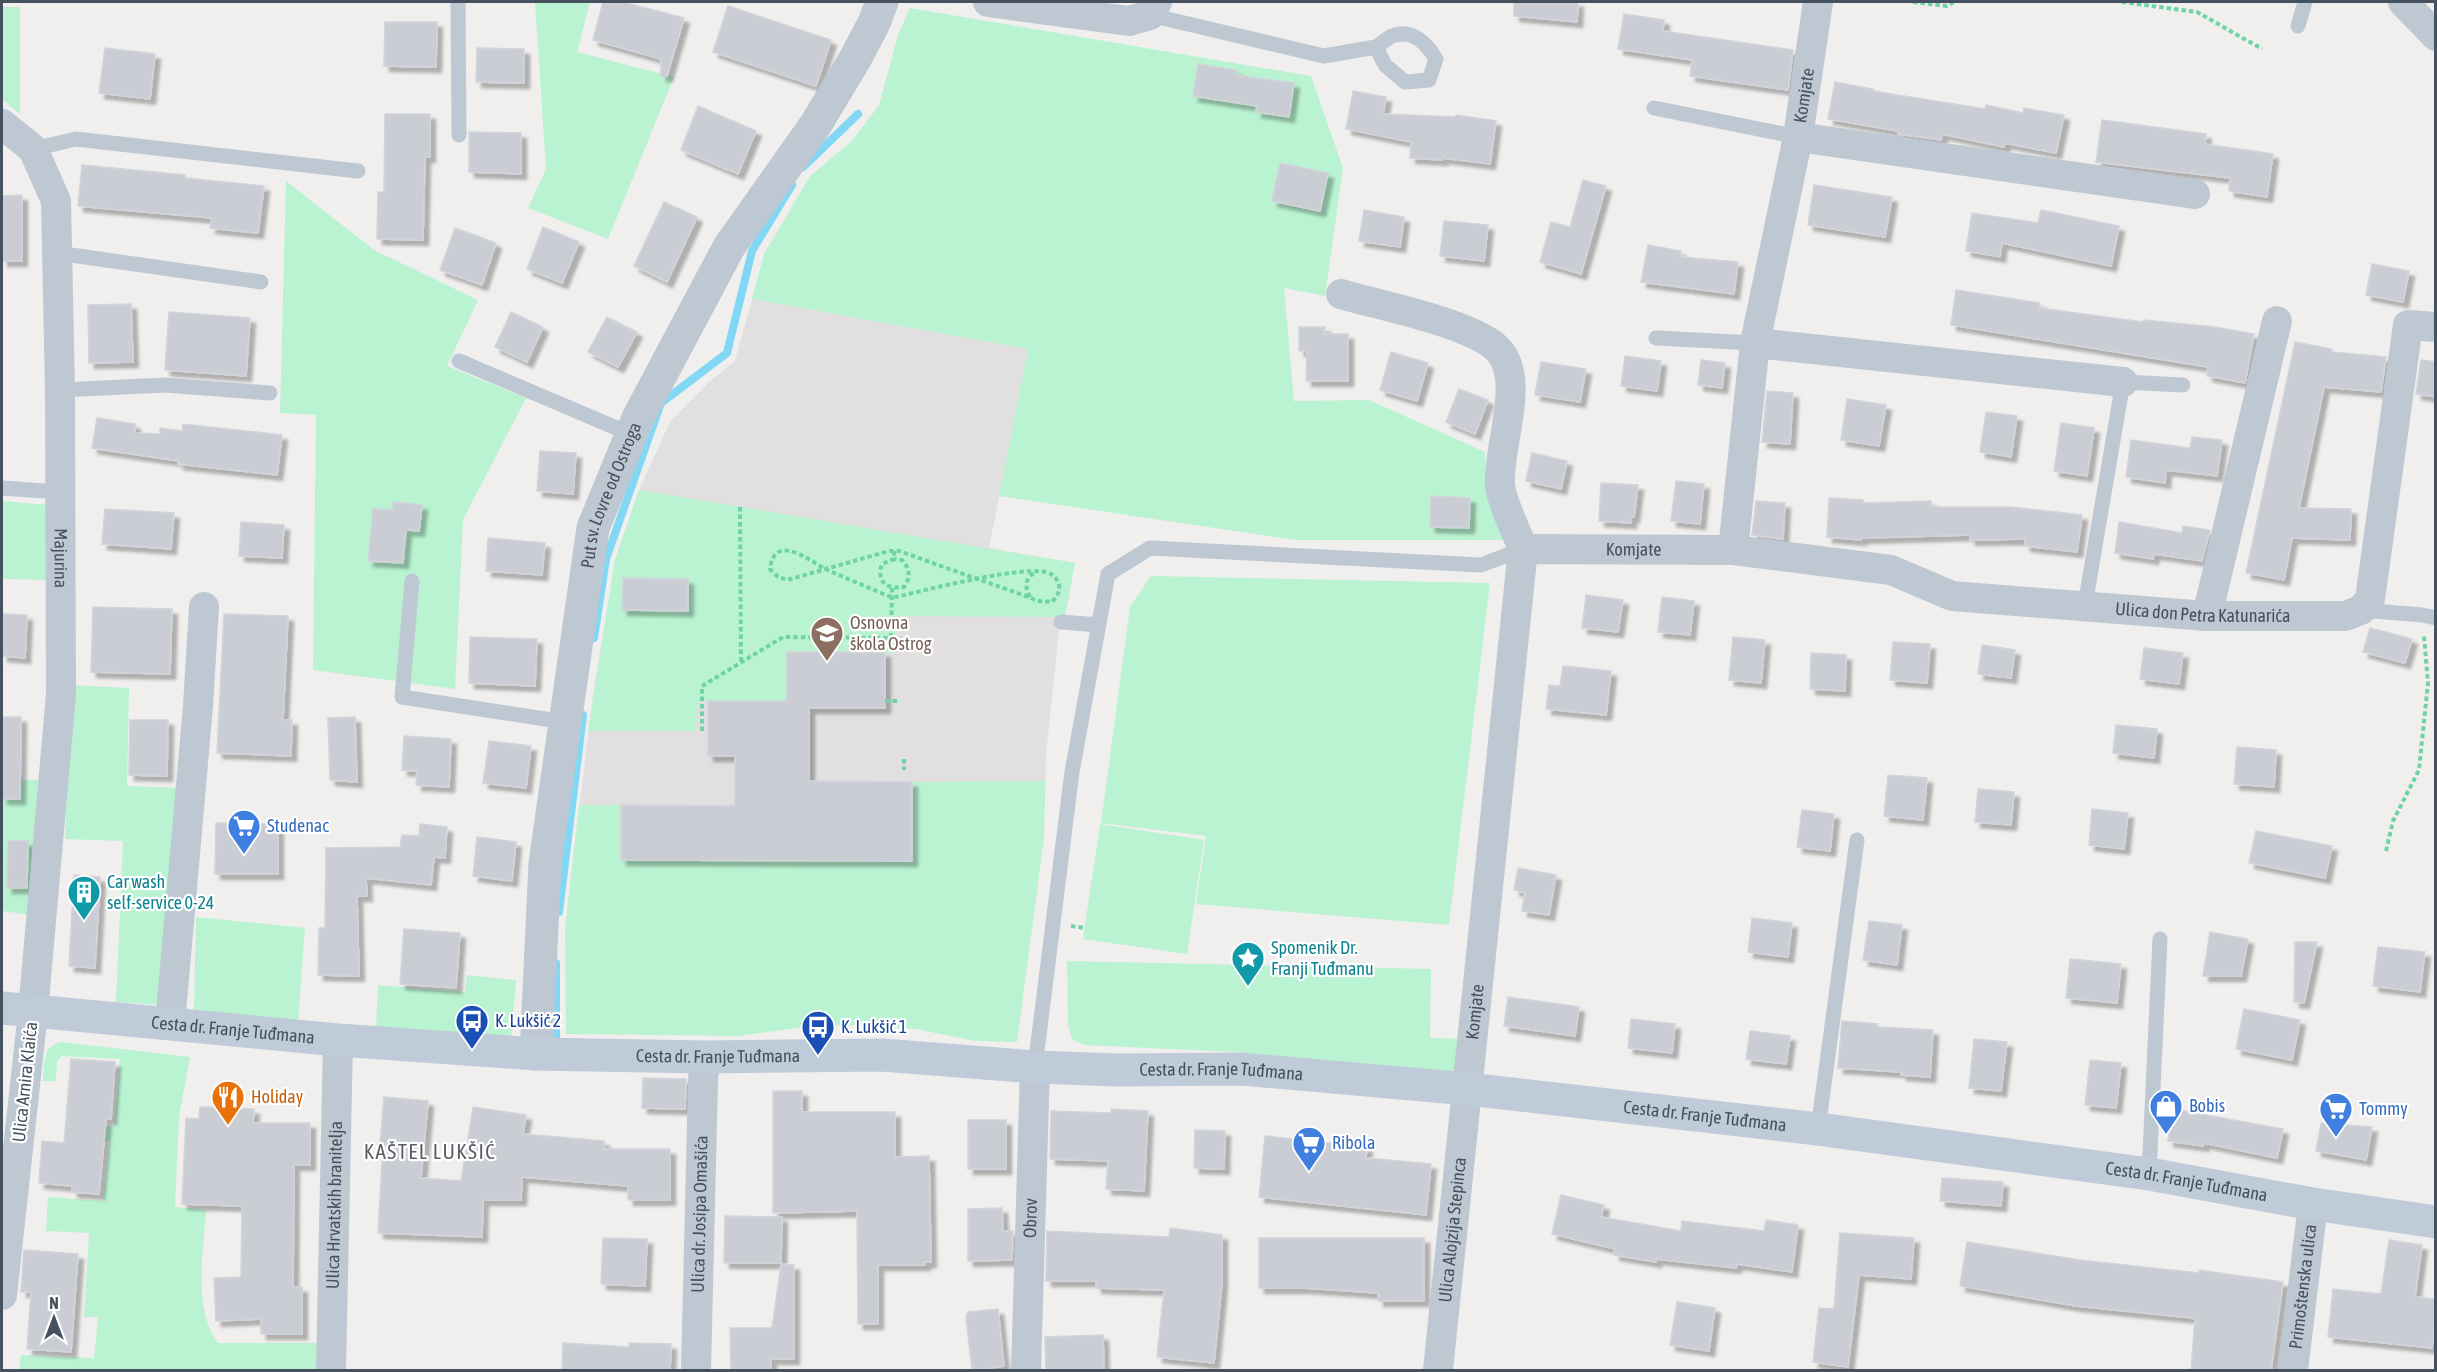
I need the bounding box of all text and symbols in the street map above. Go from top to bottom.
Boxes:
street label: Komjate [1789,66,1818,124]
street label: Put sv. Lovre od Ostroga [576,419,645,570]
street label: Majurina [50,528,72,588]
street label: Komjate [1606,538,1661,560]
street label: Ulica don Petra Katunarića [2114,598,2290,626]
place label: Osnovna škola Ostrog [850,612,932,654]
school or university icon: Osnovna škola Ostrog [809,615,845,662]
supermarket icon: Studenac [226,808,262,855]
place label: Studenac [267,815,329,836]
place label: Car wash self-service 0-24 [107,871,214,913]
building icon: Car wash self-service 0-24 [66,874,102,921]
place label: Spomenik Dr. Franji Tuđmanu [1271,937,1374,979]
place icon: Spomenik Dr. Franji Tuđmanu [1230,940,1266,987]
street label: Komjate [1461,983,1488,1041]
bus stop icon: K. Lukšić 2 [454,1003,490,1050]
bus stop icon: K. Lukšić 1 [800,1009,836,1056]
place label: K. Lukšić 2 [495,1010,561,1031]
street label: Cesta dr. Franje Tuđmana [150,1011,316,1048]
place label: K. Lukšić 1 [841,1016,907,1037]
street label: Ulica Arnira Klaića [8,1021,41,1143]
street label: Cesta dr. Franje Tuđmana [636,1045,800,1067]
street label: Cesta dr. Franje Tuđmana [1139,1058,1304,1084]
restaurant icon: Holiday [210,1079,246,1126]
place label: Holiday [251,1086,303,1107]
shop icon: Bobis [2148,1088,2184,1135]
supermarket icon: Tommy [2318,1091,2354,1138]
place label: Bobis [2189,1095,2225,1116]
street label: Cesta dr. Franje Tuđmana [1622,1096,1788,1135]
place label: Tommy [2359,1098,2408,1119]
street label: Ulica Hrvatskih branitelja [322,1121,346,1289]
supermarket icon: Ribola [1291,1125,1327,1172]
place label: Ribola [1332,1132,1375,1153]
street label: Ulica dr. Josipa Omašića [687,1135,712,1293]
district label: KAŠTEL LUKŠIĆ [364,1139,496,1163]
street label: Ulica Alojzija Stepinca [1434,1156,1470,1303]
street label: Cesta dr. Franje Tuđmana [2104,1157,2269,1205]
street label: Obrov [1019,1198,1041,1238]
street label: Primoštenska ulica [2285,1223,2321,1350]
north arrow [24,1288,84,1348]
text: N [49,1294,59,1312]

